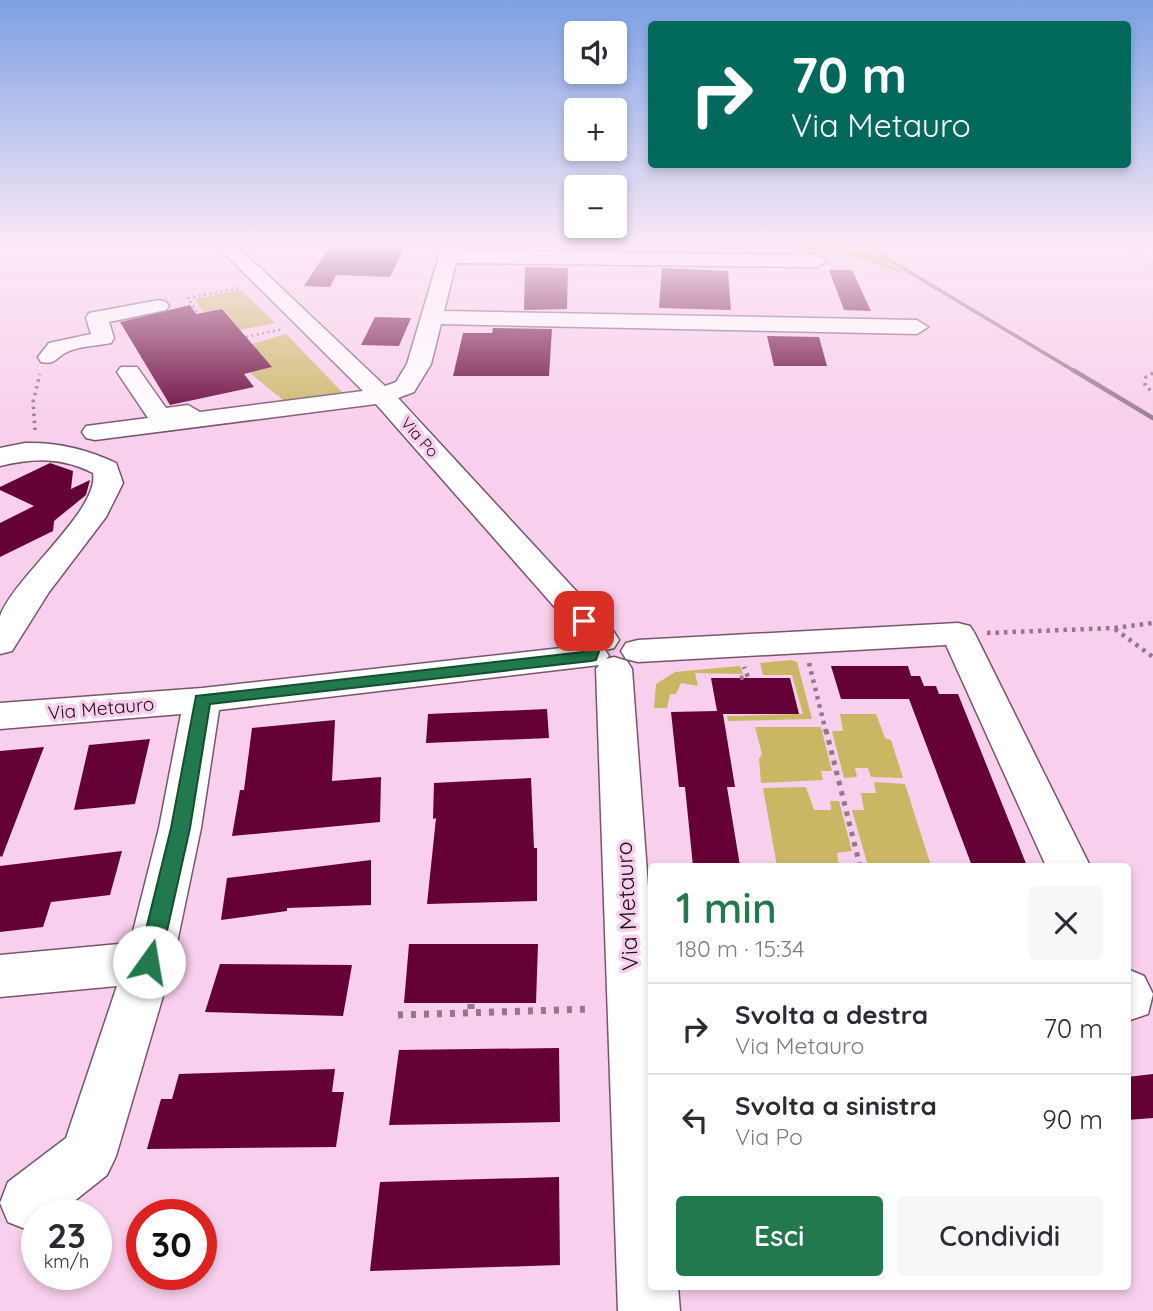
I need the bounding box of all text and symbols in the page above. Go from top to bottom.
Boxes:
map controls [564,21,627,238]
button: sound [564,21,627,84]
text: 70 m [791,44,907,105]
icon: right [676,49,767,140]
button: + [564,98,627,161]
text: Via Metauro [791,105,971,145]
button: − [564,175,627,238]
street label: Via Po [397,413,443,461]
pin [554,591,614,651]
icon: arrive [565,602,603,640]
street label: Via Metauro [47,691,155,725]
street label: Via Metauro [609,841,644,971]
text: 1 min [676,881,777,934]
button: close [1029,886,1103,960]
position arrow [112,925,186,999]
text: 180 m · 15:34 [676,934,804,963]
text: Svolta a destra [735,998,928,1031]
icon: right [676,1010,714,1048]
text: 70 m [1043,1012,1103,1045]
text: Via Metauro [735,1031,864,1060]
text: Svolta a sinistra [735,1089,937,1122]
icon: left [676,1101,714,1139]
text: 90 m [1042,1103,1103,1136]
text: Via Po [735,1122,803,1151]
button: Esci [676,1196,883,1276]
button: Condividi [897,1196,1103,1276]
speed limit sign: 30 [126,1199,217,1290]
text: 23 [47,1213,86,1257]
text: km/h [44,1250,89,1273]

